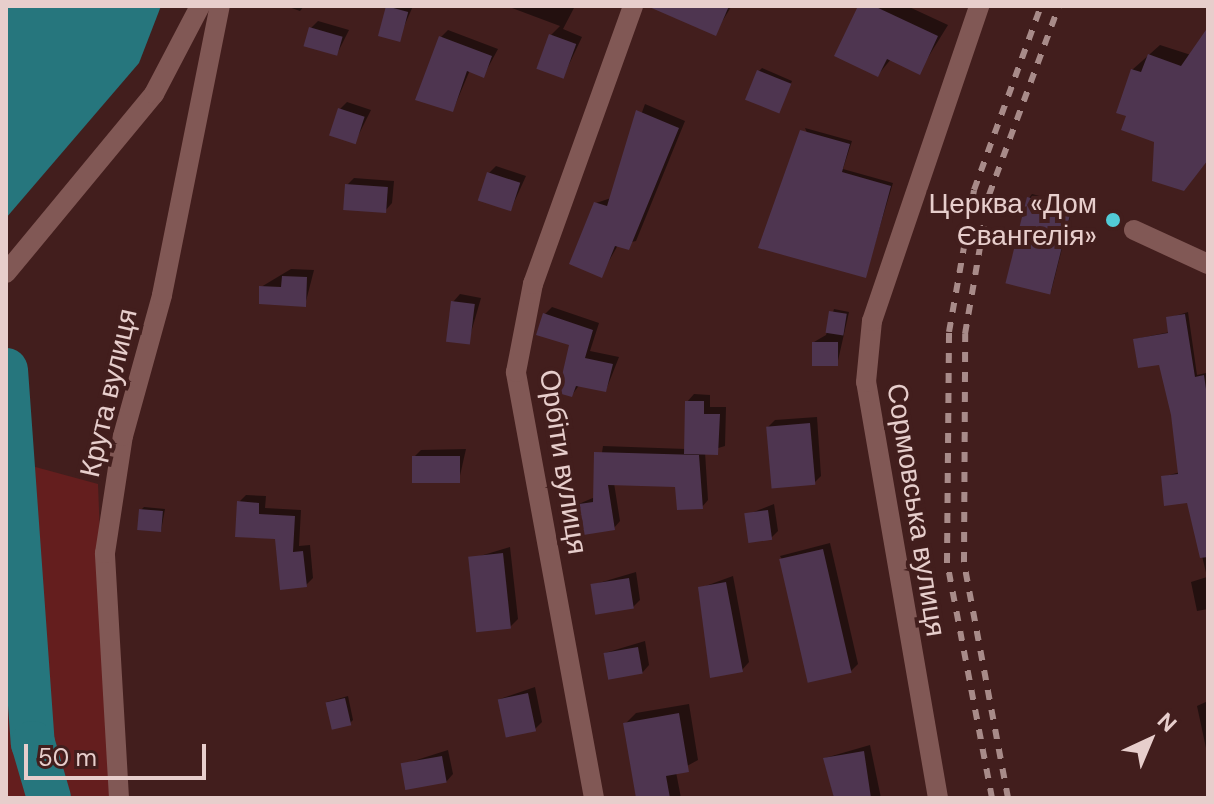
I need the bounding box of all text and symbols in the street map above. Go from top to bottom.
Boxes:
place label: Церква «Дом Євангелія» [929,187,1097,253]
marker: Церква «Дом Євангелія» [1104,211,1122,229]
street label: Крута вулиця [73,305,145,481]
street label: Орбіти вулиця [532,367,594,557]
street label: Сормовська вулиця [879,381,953,639]
north arrow [1110,700,1190,780]
text: N [1151,706,1183,738]
scale bar [28,728,210,778]
text: 50 m [38,742,97,773]

